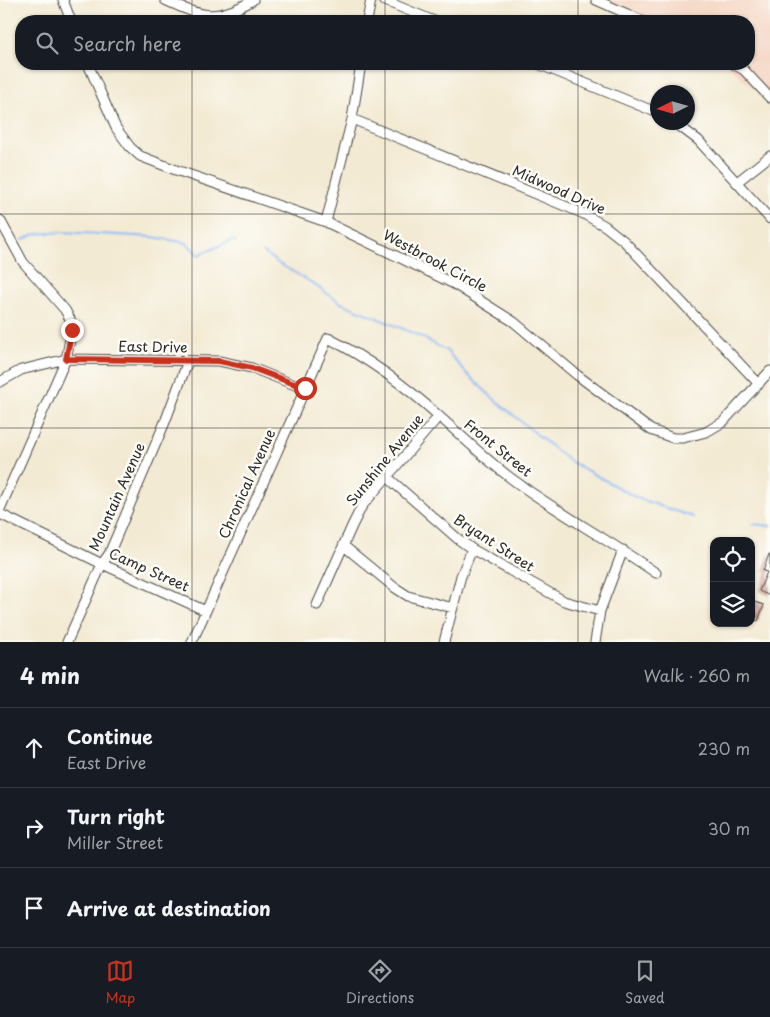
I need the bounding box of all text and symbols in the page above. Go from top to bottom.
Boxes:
search box [15,15,755,70]
icon: search [33,29,61,57]
text: Search here [73,29,182,57]
north arrow [650,85,695,130]
street label: Midwood Drive [509,160,609,219]
street label: Westbrook Circle [379,224,491,297]
route end [61,319,84,342]
street label: East Drive [118,335,188,358]
route start [294,377,317,400]
street label: Sunshine Avenue [341,409,429,510]
street label: Front Street [460,414,537,482]
street label: Chronical Avenue [213,425,280,542]
street label: Mountain Avenue [83,439,150,554]
street label: Bryant Street [450,509,539,577]
map controls [710,537,755,627]
button: locate [710,537,755,582]
street label: Camp Street [106,542,193,597]
button: layers [710,582,755,627]
text: 4 min [20,659,80,691]
text: Walk · 260 m [644,663,750,687]
text: Continue [67,722,153,750]
icon: ahead [20,734,48,762]
text: 230 m [698,736,750,760]
text: East Drive [67,750,146,774]
text: Turn right [67,802,165,830]
icon: right [20,814,48,842]
text: 30 m [708,816,750,840]
text: Miller Street [67,830,163,854]
icon: arrive [20,894,48,922]
text: Arrive at destination [67,894,271,922]
tab: Map [105,957,135,1008]
tab: Directions [346,957,414,1008]
tab: Saved [625,957,665,1008]

